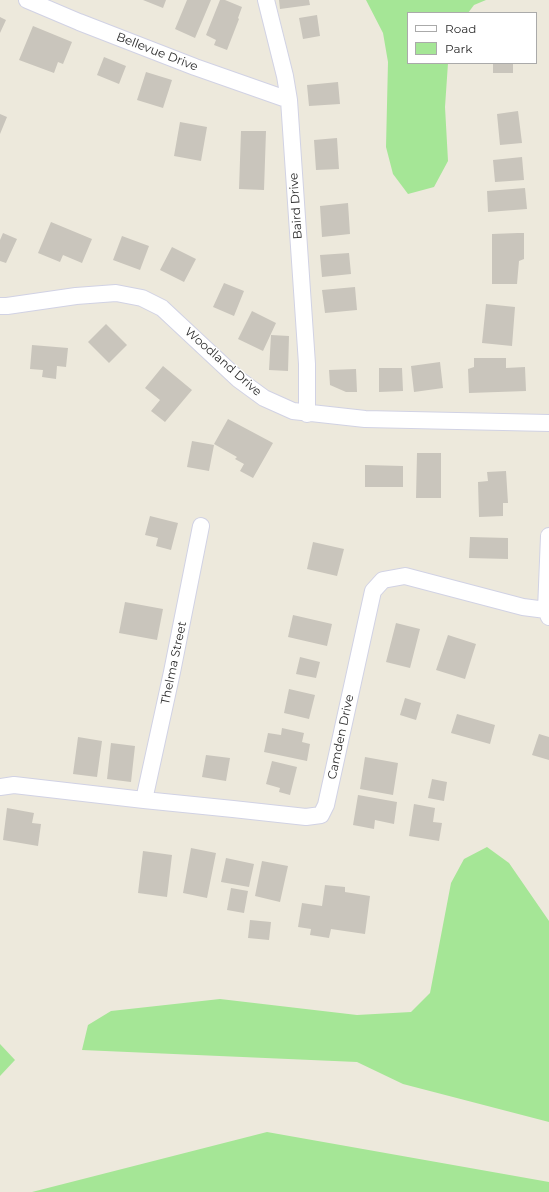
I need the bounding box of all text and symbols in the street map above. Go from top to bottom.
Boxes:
legend [407,12,537,64]
text: Road [445,21,476,36]
street label: Bellevue Drive [114,30,200,74]
text: Park [445,41,472,56]
street label: Baird Drive [286,172,306,240]
street label: Woodland Drive [182,325,264,399]
street label: Thelma Street [158,620,190,706]
street label: Camden Drive [325,693,357,781]

